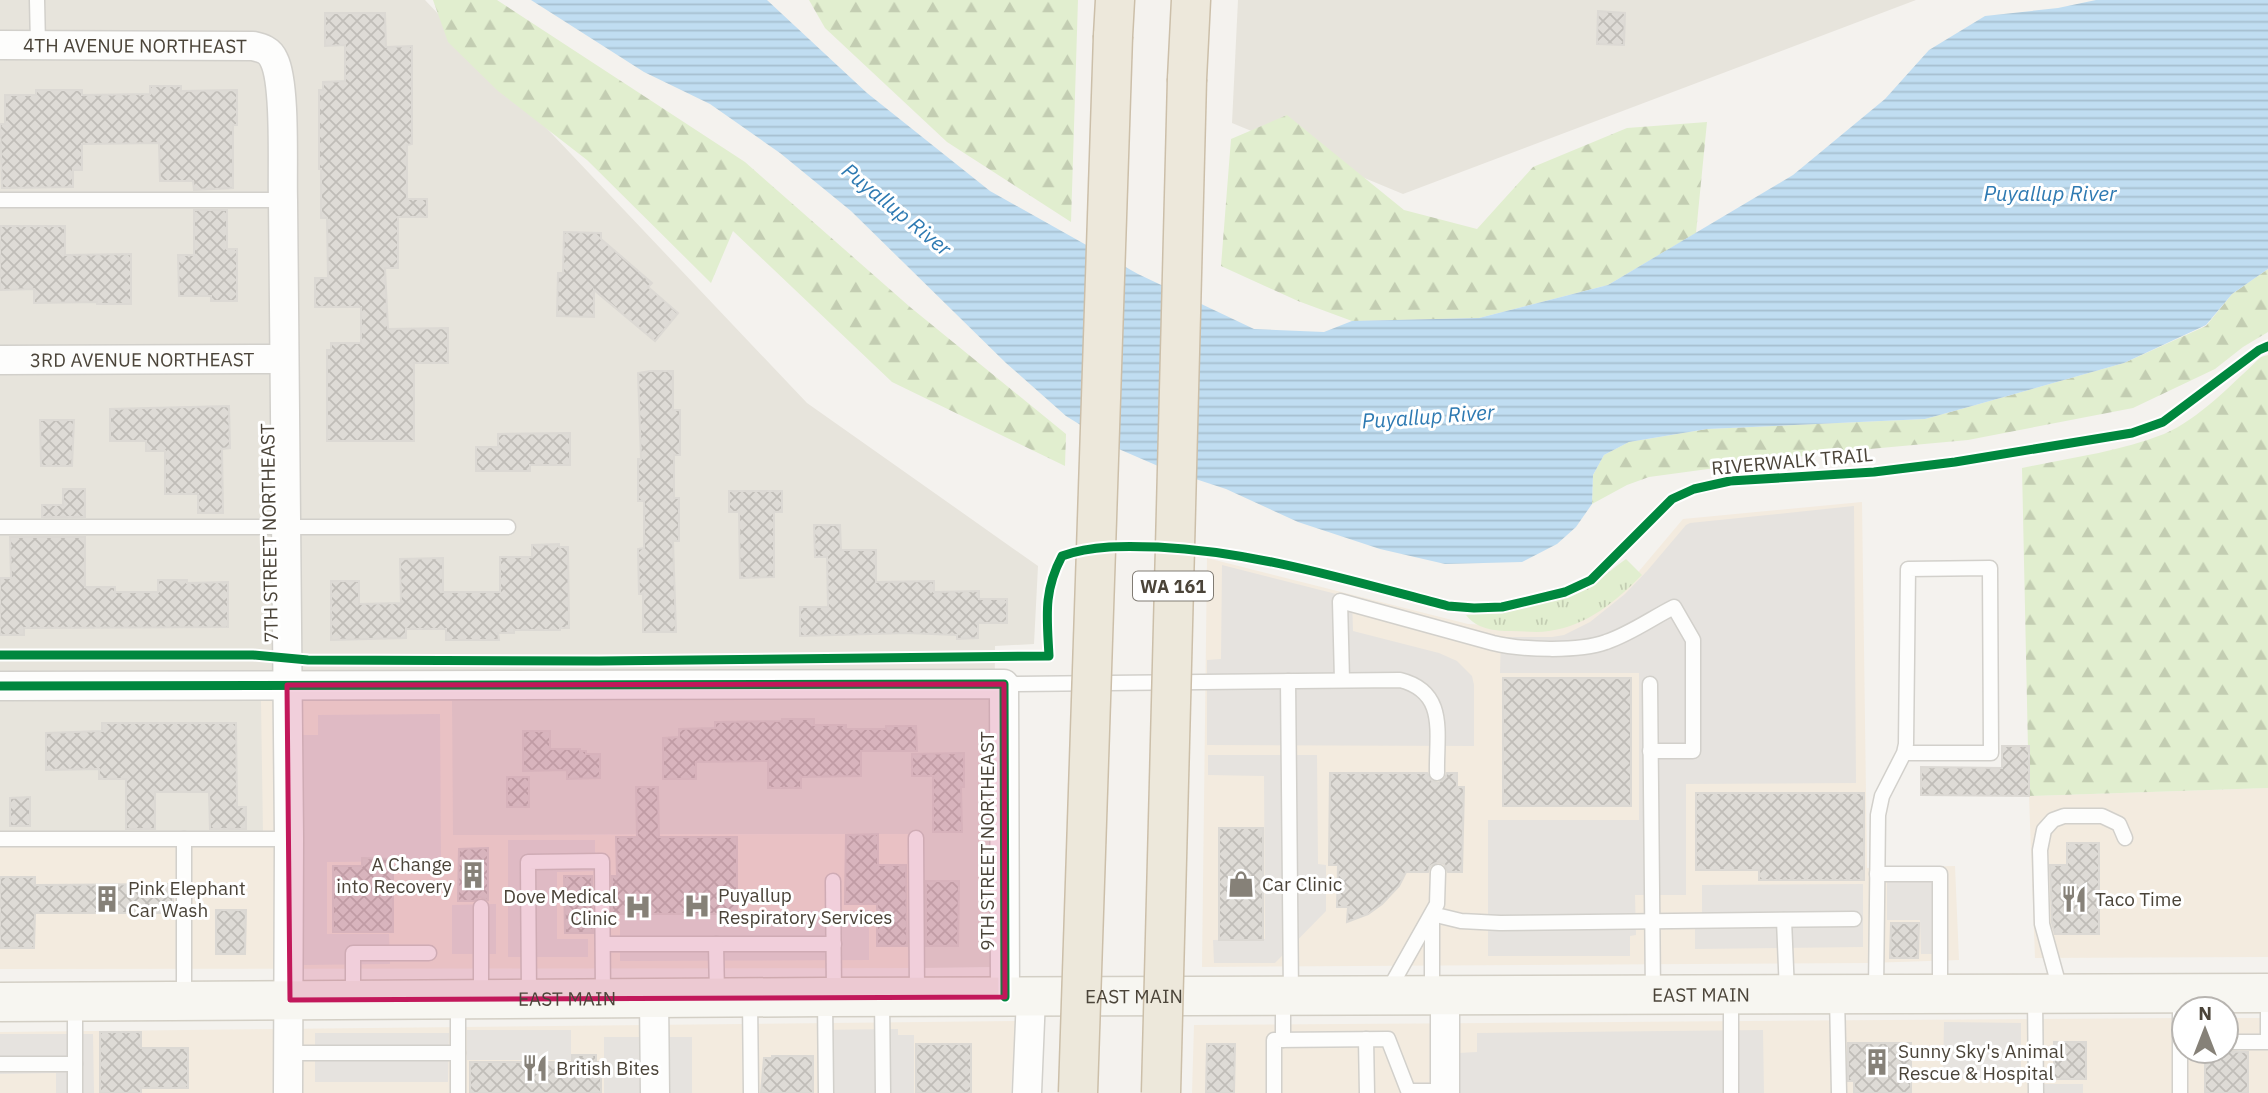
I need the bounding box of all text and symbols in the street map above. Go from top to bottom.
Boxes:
street label: 4TH AVENUE NORTHEAST [23,33,247,58]
water label: Puyallup River [836,156,959,263]
water label: Puyallup River [1983,179,2118,207]
street label: 3RD AVENUE NORTHEAST [30,347,254,372]
water label: Puyallup River [1361,397,1497,435]
street label: 7TH STREET NORTHEAST [255,423,283,643]
street label: RIVERWALK TRAIL [1710,442,1874,480]
road number: WA 161 [1133,572,1213,600]
street label: 9TH STREET NORTHEAST [975,731,999,951]
place label: A Change into Recovery [336,852,453,898]
building icon: A Change into Recovery [458,860,488,890]
shop icon: Car Clinic [1226,869,1256,899]
place label: Car Clinic [1262,872,1343,896]
place label: Pink Elephant Car Wash [128,876,246,922]
place label: Puyallup Respiratory Services [718,883,893,929]
building icon: Pink Elephant Car Wash [92,884,122,914]
place label: Dove Medical Clinic [503,884,617,930]
restaurant icon: Taco Time [2059,884,2089,914]
place label: Taco Time [2095,887,2182,911]
hospital icon: Puyallup Respiratory Services [682,891,712,921]
hospital icon: Dove Medical Clinic [623,892,653,922]
street label: EAST MAIN [1652,982,1750,1007]
street label: EAST MAIN [1085,984,1183,1008]
street label: EAST MAIN [518,986,616,1011]
north arrow [2170,995,2240,1065]
text: N [2198,1001,2212,1025]
place label: Sunny Sky's Animal Rescue & Hospital [1898,1039,2064,1085]
building icon: Sunny Sky's Animal Rescue & Hospital [1862,1047,1892,1077]
restaurant icon: British Bites [520,1053,550,1083]
place label: British Bites [556,1056,660,1080]

